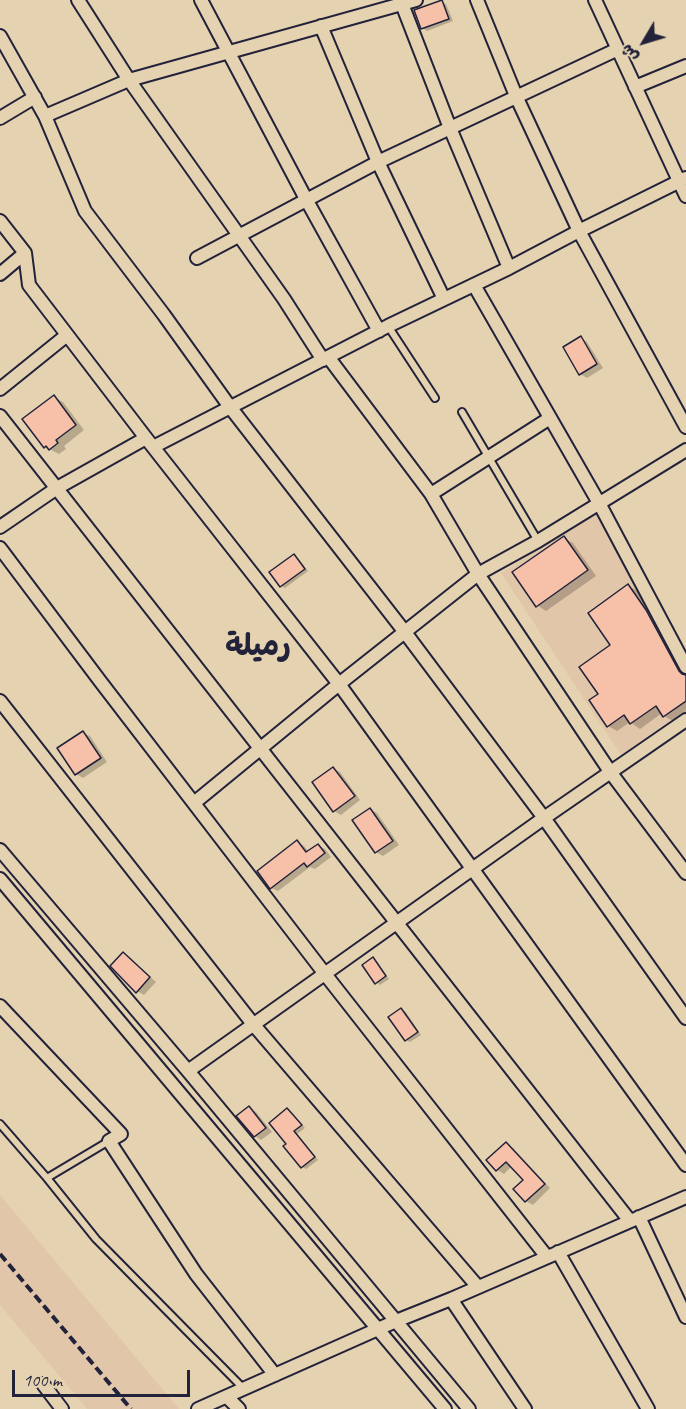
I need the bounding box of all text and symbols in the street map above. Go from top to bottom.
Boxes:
north arrow [614,12,674,72]
text: ش [617,40,643,66]
district label: رميلة [225,629,291,665]
scale bar [15,1358,194,1396]
text: 100 m [23,1369,62,1391]

